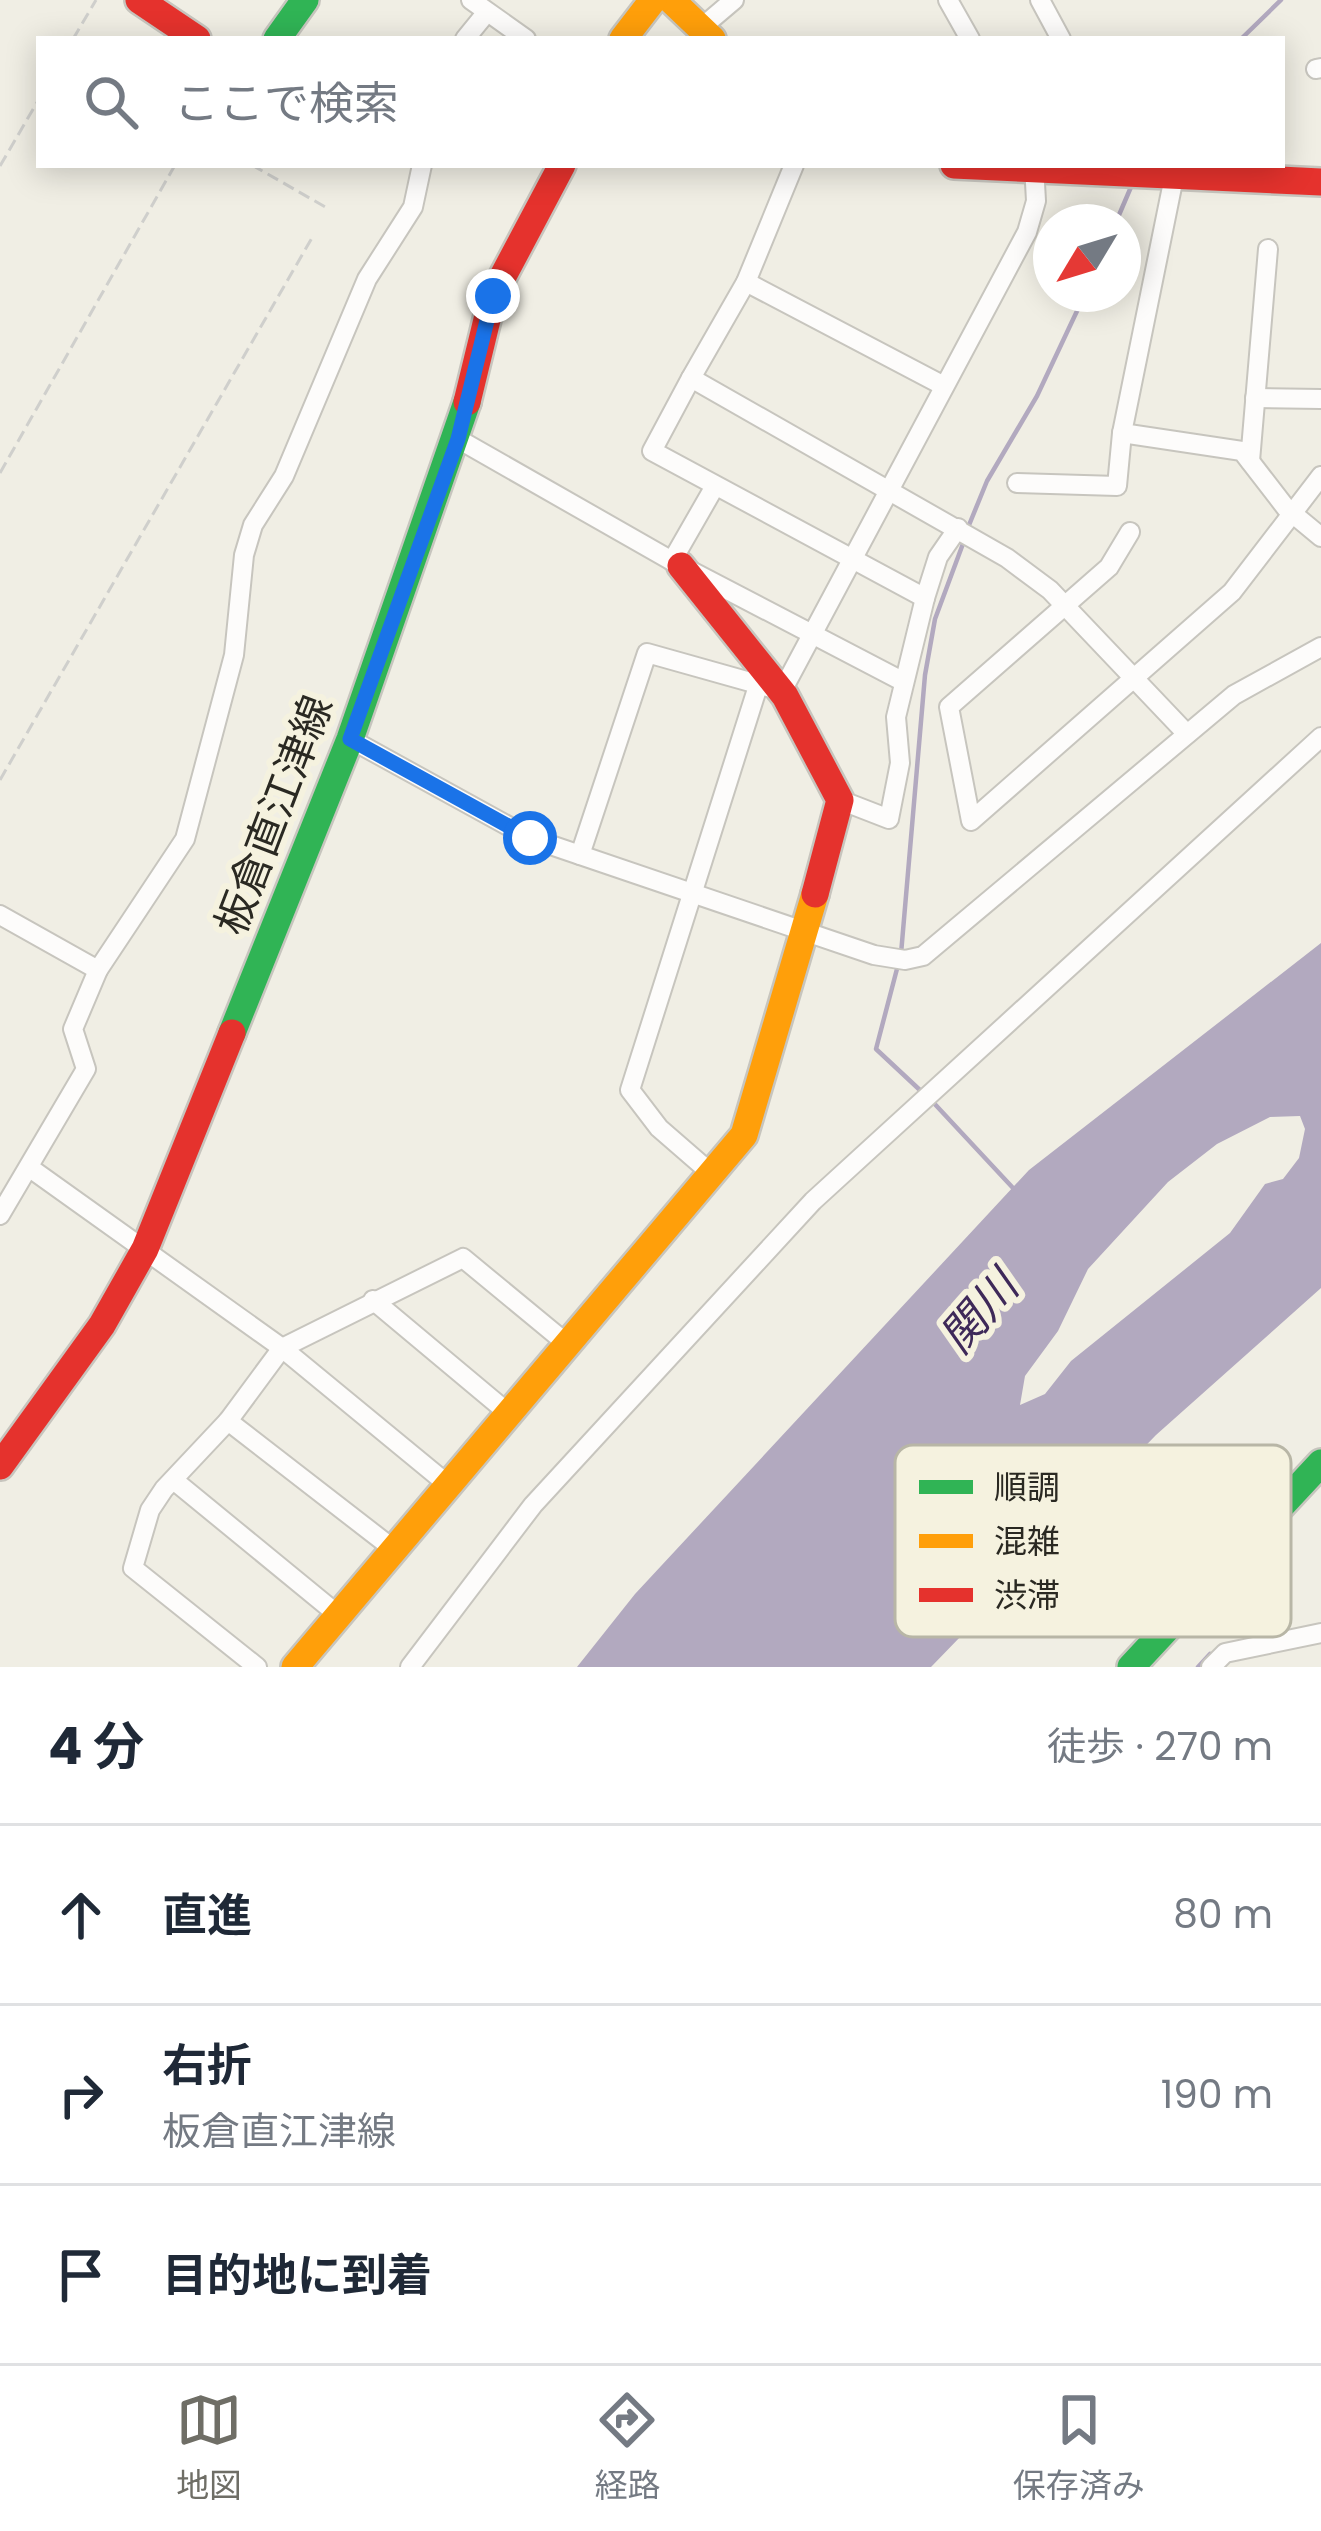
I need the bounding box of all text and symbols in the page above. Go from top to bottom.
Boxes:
search box [36,36,1285,168]
icon: search [78,69,144,135]
text: ここで検索 [174,72,399,135]
north arrow [1033,204,1141,312]
route end [466,269,520,323]
street label: 板倉直江津線 [201,687,347,943]
route start [503,811,557,865]
water label: 関川 [926,1254,1035,1367]
legend [895,1445,1291,1637]
text: 順調 [994,1464,1060,1511]
text: 混雑 [994,1518,1060,1565]
text: 渋滞 [994,1572,1060,1619]
text: 4 分 [48,1710,144,1782]
text: 徒歩 · 270 m [1047,1719,1273,1774]
icon: ahead [48,1882,114,1948]
text: 直進 [162,1884,252,1947]
text: 80 m [1173,1887,1273,1942]
text: 右折 [162,2034,252,2097]
icon: right [48,2062,114,2128]
text: 190 m [1161,2067,1273,2122]
text: 板倉直江津線 [162,2104,396,2159]
icon: arrive [48,2242,114,2308]
text: 目的地に到着 [162,2244,432,2307]
tab: 地図 [176,2387,242,2511]
tab: 経路 [594,2387,660,2511]
tab: 保存済み [1013,2387,1145,2511]

